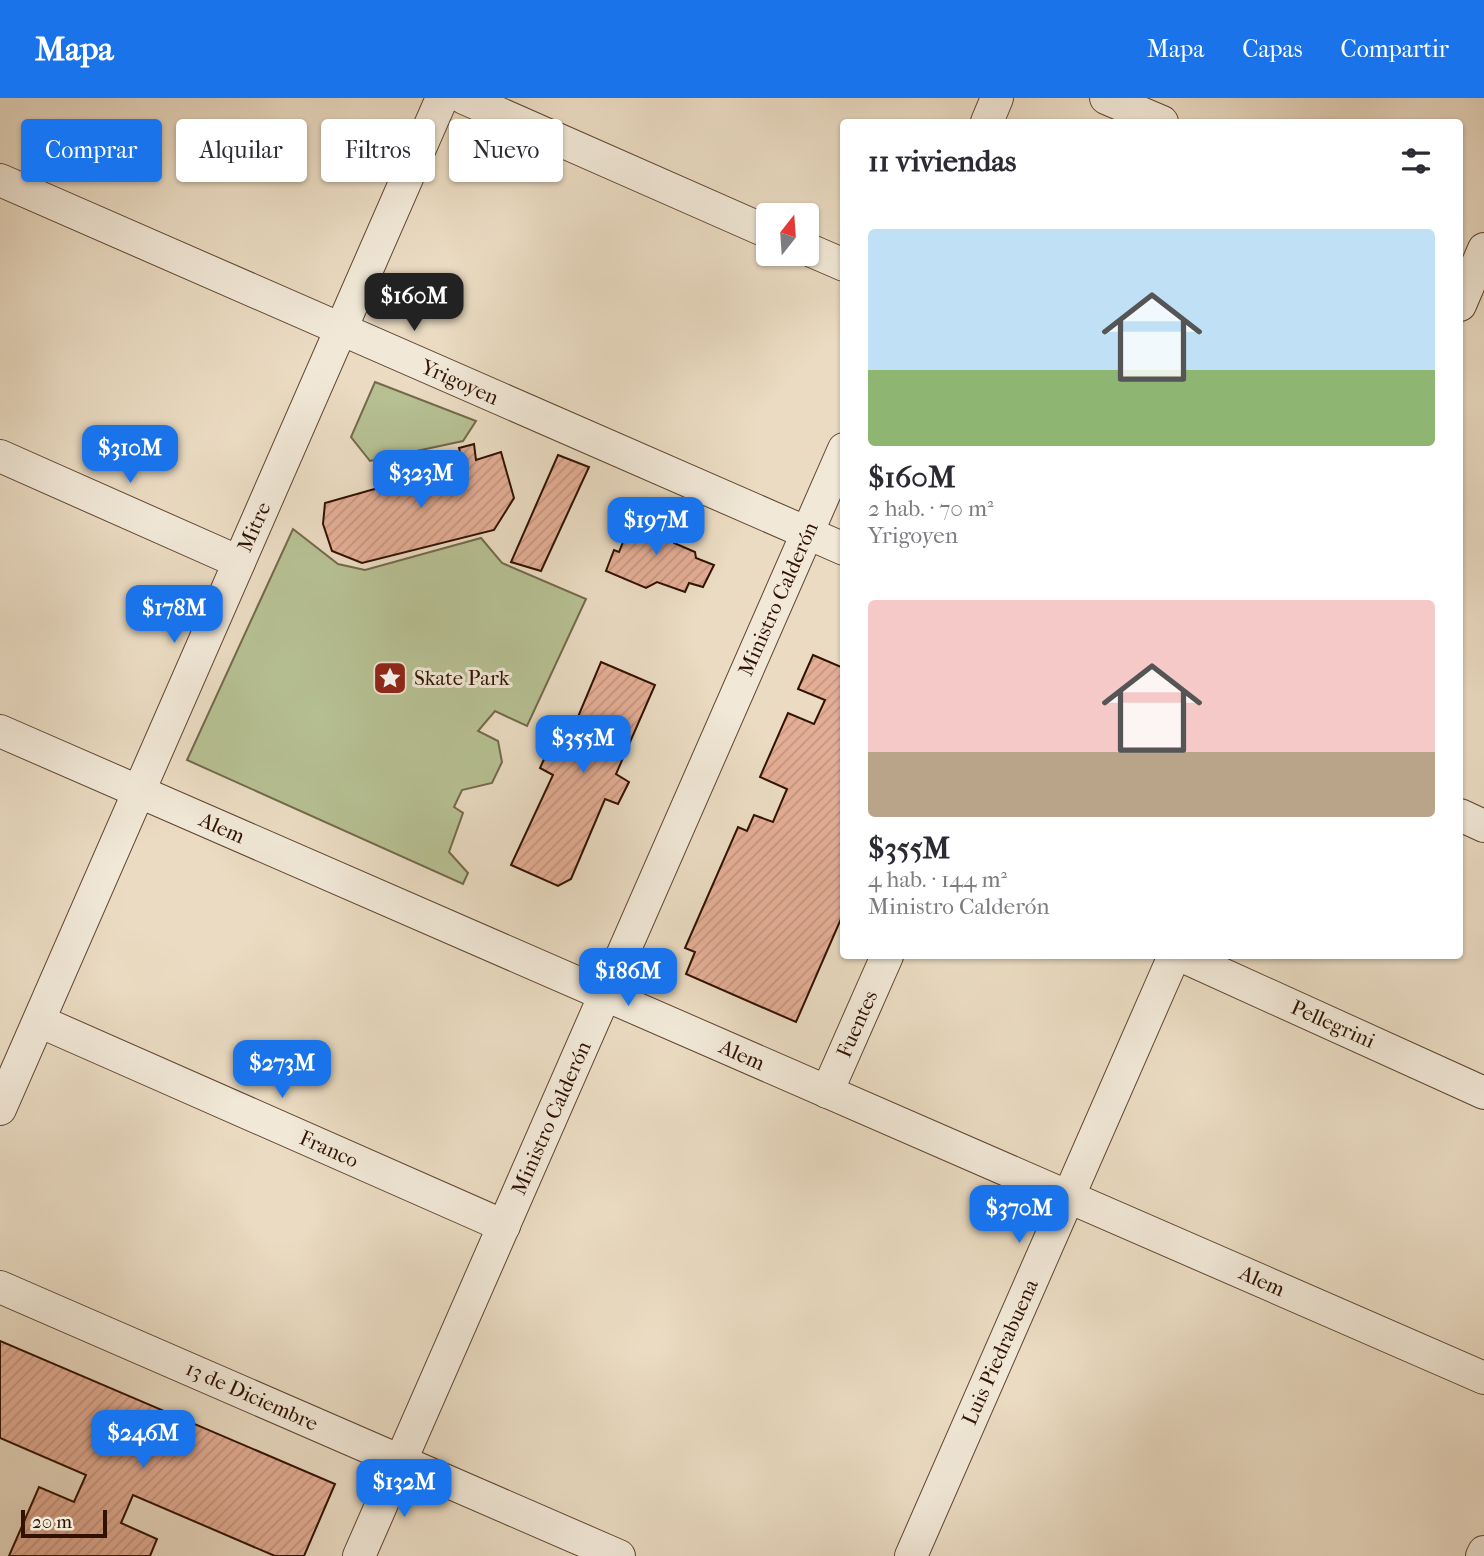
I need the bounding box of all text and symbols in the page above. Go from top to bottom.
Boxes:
text: Mapa [35,30,114,69]
text: Mapa [1147,35,1204,63]
text: Capas [1242,35,1303,63]
text: Compartir [1341,35,1449,63]
chip: Comprar [21,119,162,182]
chip: Alquilar [176,119,307,182]
chip: Filtros [321,119,435,182]
chip: Nuevo [449,119,563,182]
icon: filters [1397,142,1435,180]
text: 11 viviendas [868,144,1016,179]
north arrow [756,203,819,266]
map controls [756,203,819,266]
pin: $160M [365,274,463,333]
icon: home [1089,274,1215,400]
text: $160M [381,282,447,309]
street label: Yrigoyen [417,354,502,410]
pin: $310M [81,426,179,485]
text: $310M [98,434,162,461]
pin: $323M [372,450,470,510]
text: $323M [389,459,453,486]
text: $160M [868,460,955,495]
text: 2 hab. · 70 m² [868,495,994,522]
street label: Mitre [232,498,276,556]
pin: $197M [607,498,705,557]
text: $197M [623,506,689,533]
street label: Ministro Calderón [733,518,823,680]
text: Yrigoyen [868,522,958,549]
pin: $178M [125,586,223,645]
text: $178M [142,594,206,621]
icon: home [1089,645,1215,771]
place icon: Skate Park [371,659,409,697]
place label: Skate Park [414,666,510,690]
pin: $355M [534,716,632,775]
text: $355M [552,724,614,751]
street label: Alem [195,807,249,849]
text: $355M [868,831,950,866]
text: 4 hab. · 144 m² [868,866,1007,893]
text: Ministro Calderón [868,893,1050,920]
pin: $186M [579,948,677,1008]
text: $186M [595,957,661,984]
street label: Fuentes [832,986,883,1061]
street label: Pellegrini [1287,995,1379,1053]
street label: Alem [715,1034,769,1076]
street label: Ministro Calderón [506,1037,596,1199]
pin: $273M [233,1040,331,1100]
text: $273M [249,1049,315,1076]
street label: Franco [296,1125,362,1173]
pin: $370M [970,1186,1068,1245]
text: $370M [986,1194,1052,1221]
street label: Alem [1235,1260,1289,1302]
street label: Luis Piedrabuena [957,1275,1043,1429]
street label: 13 de Diciembre [182,1356,322,1436]
pin: $246M [94,1410,192,1470]
text: $246M [107,1419,179,1446]
pin: $132M [355,1460,453,1519]
text: $132M [372,1468,436,1495]
scale bar [21,1507,107,1539]
text: 20 m [32,1511,72,1533]

